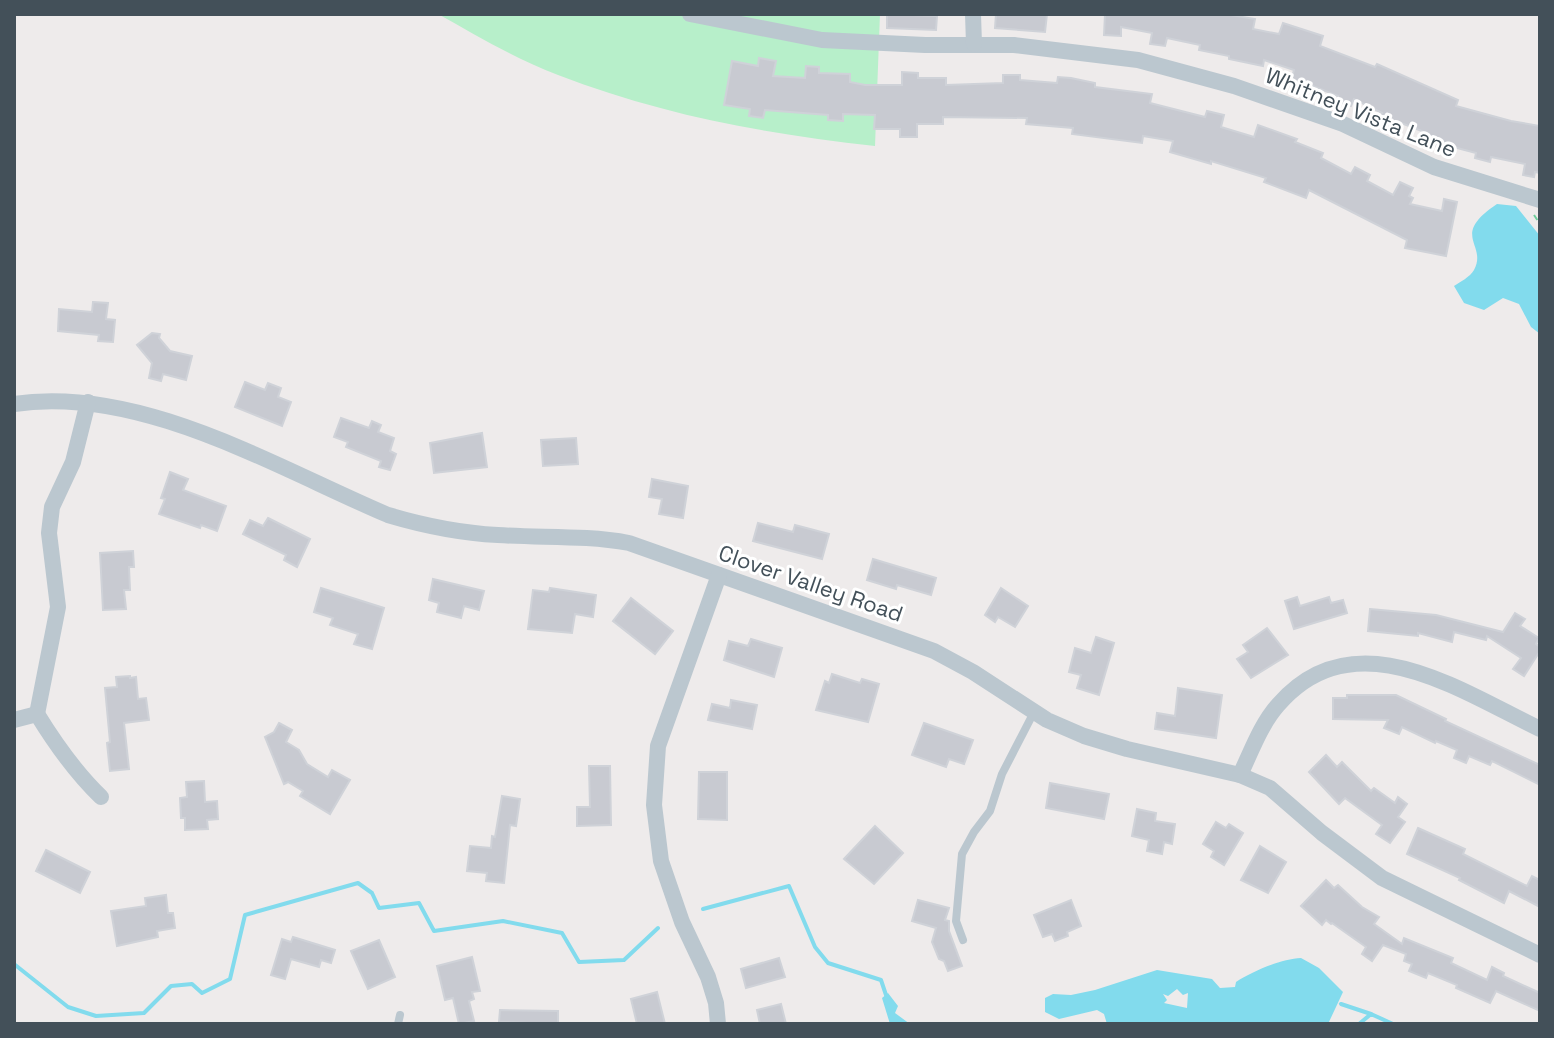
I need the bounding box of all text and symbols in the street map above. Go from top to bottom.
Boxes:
street label: Whitney Vista Lane [1261,61,1461,163]
street label: Clover Valley Road [715,538,907,628]

